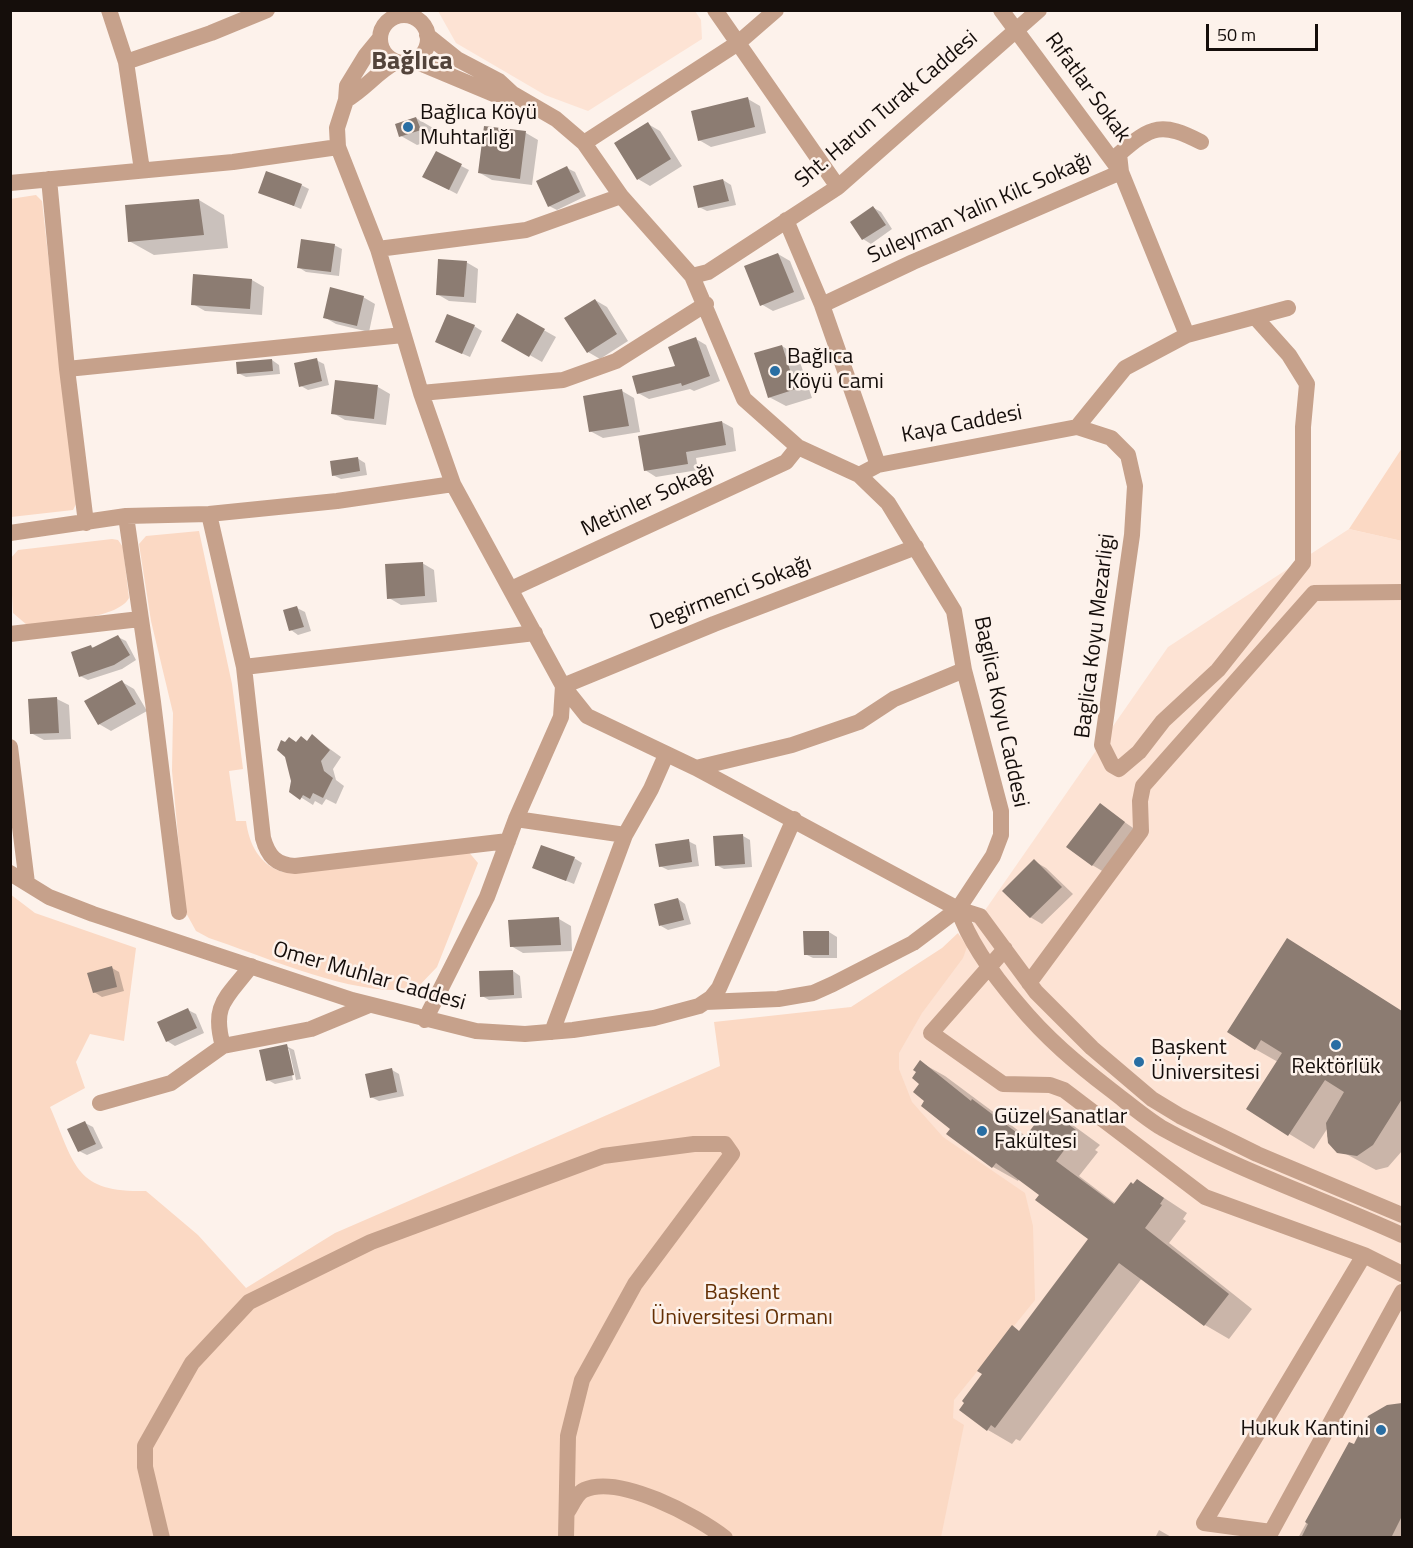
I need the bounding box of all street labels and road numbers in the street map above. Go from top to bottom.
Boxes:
street label: Sht. Harun Turak Caddesi [790,26,984,194]
street label: Rıfatlar Sokak [1039,28,1135,148]
street label: Suleyman Yalin Kilc Sokağı [864,148,1096,270]
street label: Kaya Caddesi [900,400,1024,450]
street label: Metinler Sokağı [577,459,719,543]
street label: Baglica Koyu Mezarligi [1070,532,1122,740]
street label: Degirmenci Sokağı [647,551,815,637]
street label: Baglica Koyu Caddesi [967,614,1033,810]
street label: Omer Muhlar Caddesi [270,937,468,1017]

